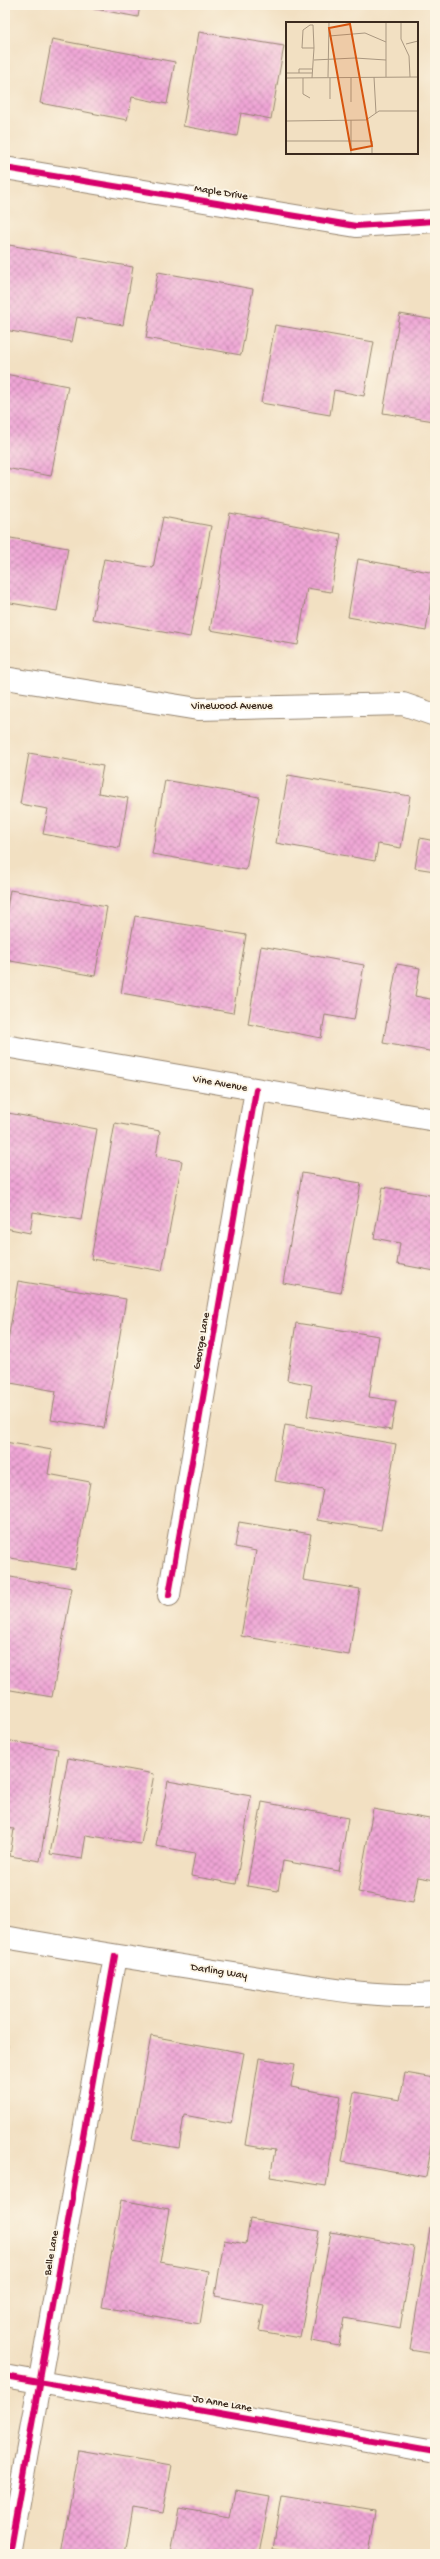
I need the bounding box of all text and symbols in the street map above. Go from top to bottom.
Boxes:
inset map [286,22,418,154]
street label: Maple Drive [193,183,249,203]
street label: Vinewood Avenue [190,701,273,713]
street label: Vine Avenue [191,1073,248,1095]
street label: George Lane [191,1311,213,1371]
street label: Darling Way [189,1961,249,1982]
street label: Belle Lane [42,2229,62,2277]
street label: Jo Anne Lane [191,2393,253,2415]

